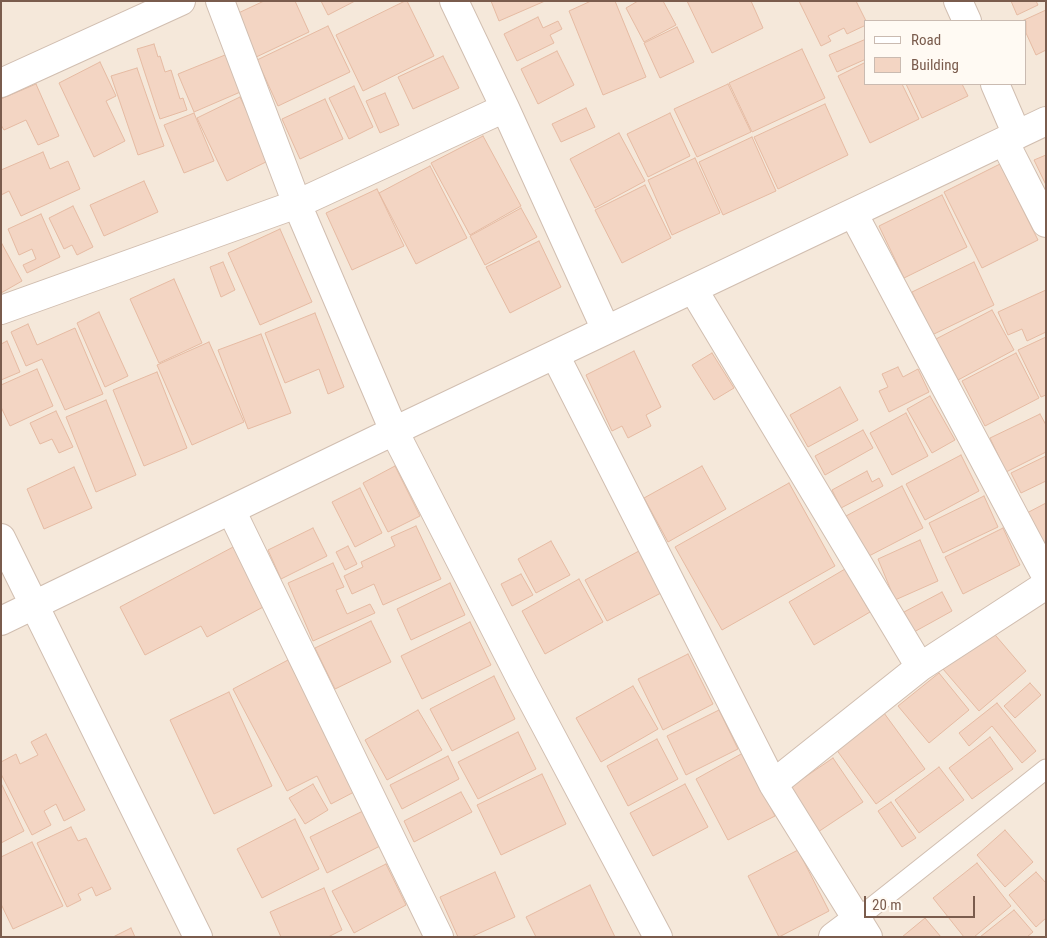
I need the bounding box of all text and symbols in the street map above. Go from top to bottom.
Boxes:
legend [864,20,1027,85]
text: Road [911,31,941,49]
text: Building [911,56,959,74]
scale bar [867,886,978,918]
text: 20 m [872,896,902,914]

